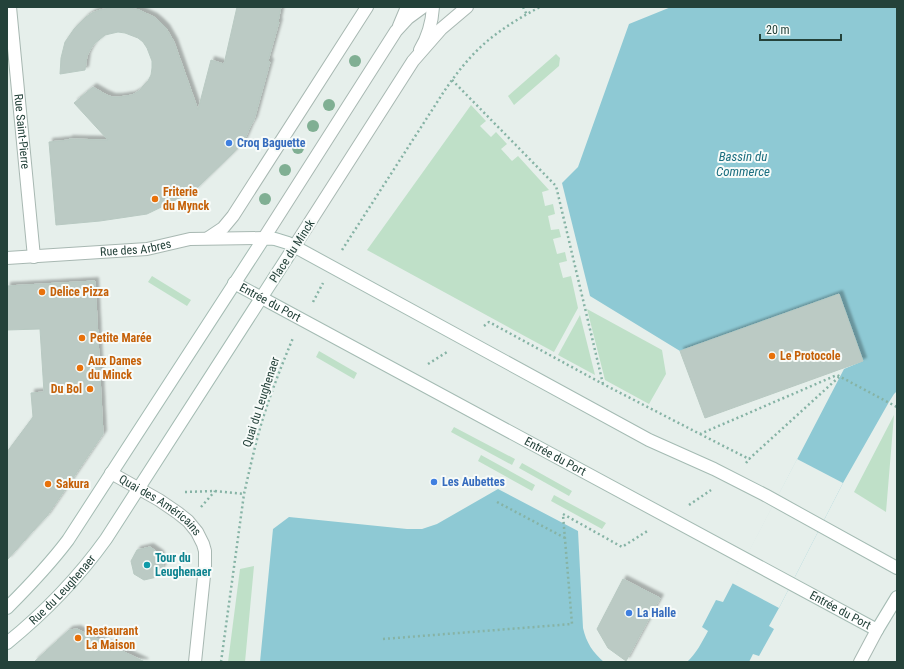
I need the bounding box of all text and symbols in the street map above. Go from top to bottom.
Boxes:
scale bar [760,16,841,42]
text: 20 m [766,23,790,37]
street label: Rue Saint-Pierre [11,93,33,170]
place label: Croq Baguette [237,136,306,150]
marker: Croq Baguette [224,138,234,148]
water label: Bassin du Commerce [716,149,770,179]
place label: Friterie du Mynck [163,185,209,213]
marker: Friterie du Mynck [150,194,160,204]
street label: Place du Minck [266,216,318,285]
street label: Rue des Arbres [100,237,172,259]
street label: Entrée du Port [237,280,304,325]
place label: Delice Pizza [50,285,109,299]
marker: Delice Pizza [37,287,47,297]
place label: Petite Marée [90,331,152,345]
marker: Petite Marée [77,333,87,343]
place label: Le Protocole [780,349,841,363]
marker: Le Protocole [767,351,777,361]
place label: Aux Dames du Minck [88,354,142,382]
street label: Quai du Leughenaer [240,355,282,449]
marker: Aux Dames du Minck [75,363,85,373]
place label: Du Bol [51,382,82,396]
marker: Du Bol [85,384,95,394]
street label: Entrée du Port [522,434,589,479]
street label: Quai des Américains [116,472,204,538]
place label: Les Aubettes [442,475,505,489]
place label: Sakura [56,477,90,491]
marker: Les Aubettes [429,477,439,487]
marker: Sakura [43,479,53,489]
place label: Tour du Leughenaer [155,551,211,579]
street label: Rue du Leughenaer [26,552,99,627]
marker: Tour du Leughenaer [142,560,152,570]
street label: Entrée du Port [807,588,874,633]
place label: La Halle [637,606,676,620]
marker: La Halle [624,608,634,618]
place label: Restaurant La Maison [86,624,138,652]
marker: Restaurant La Maison [73,633,83,643]

